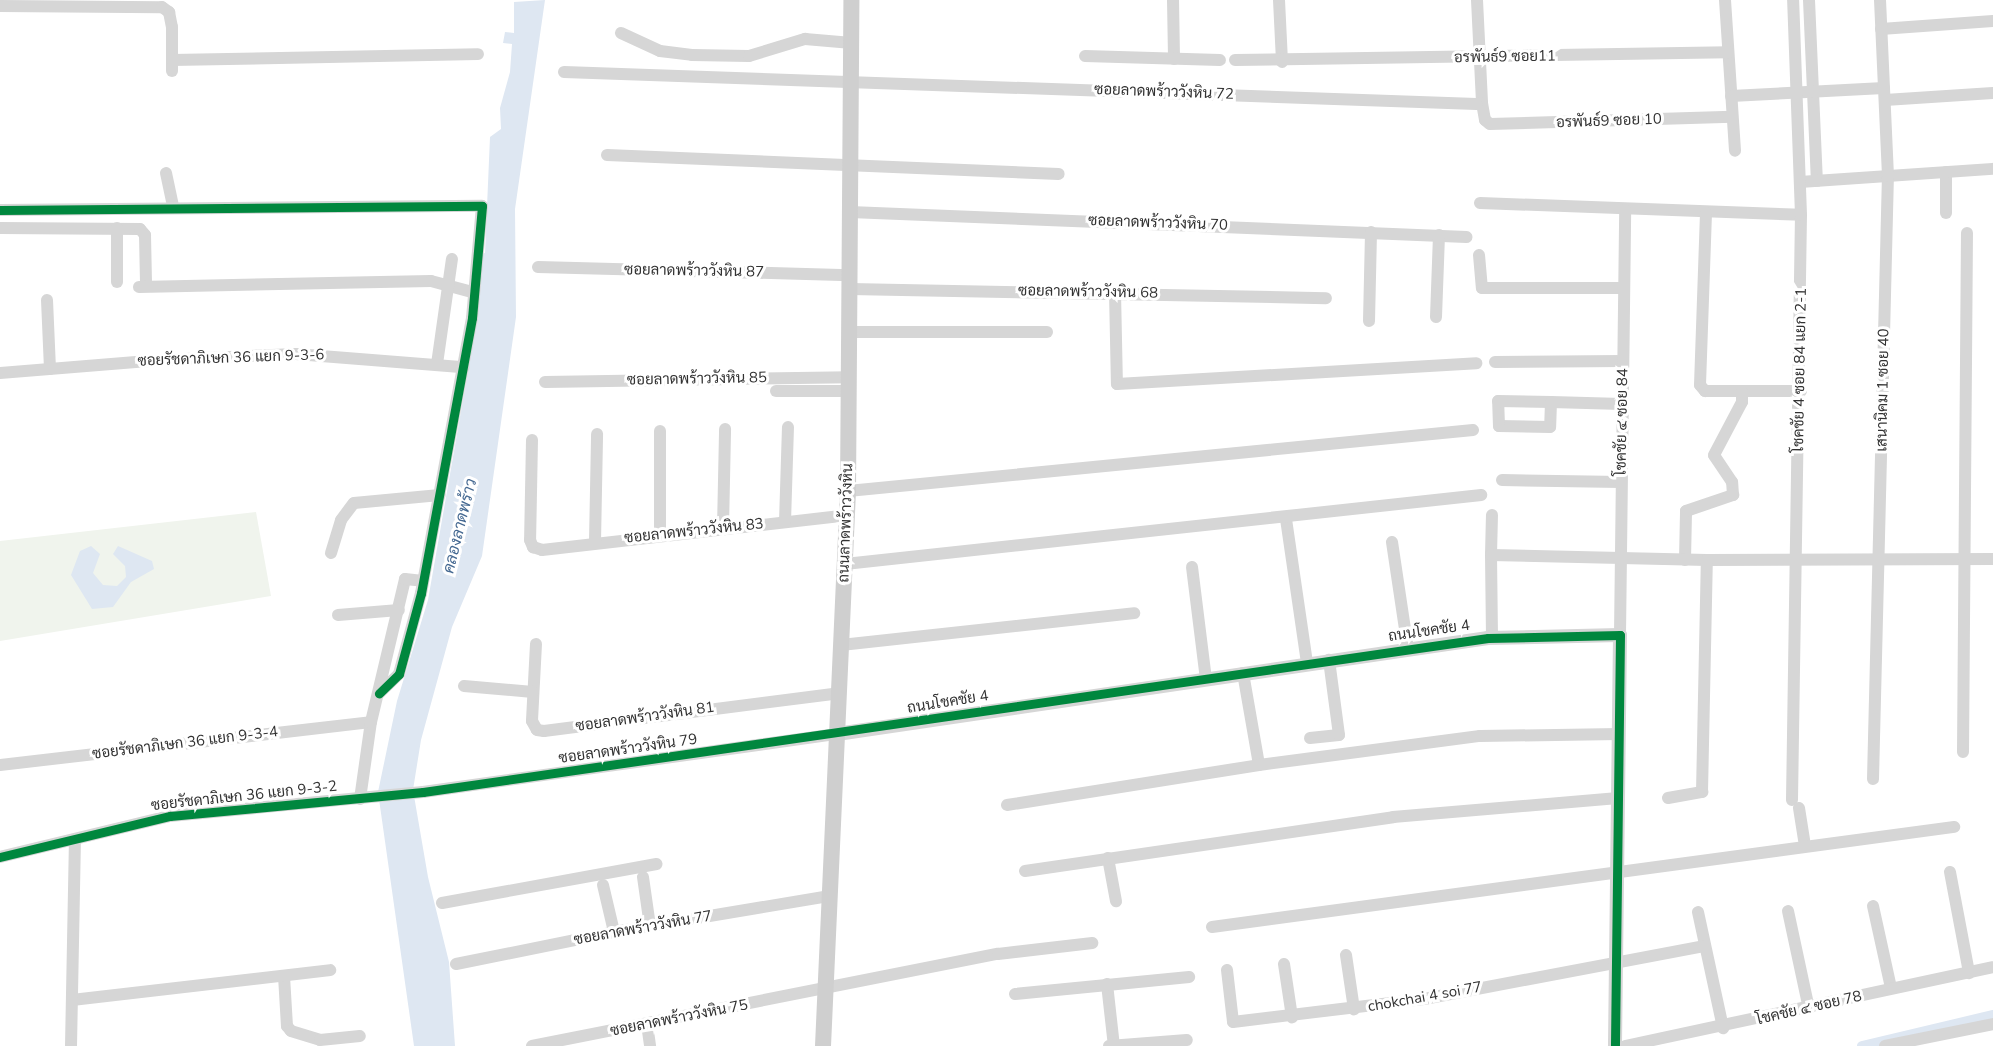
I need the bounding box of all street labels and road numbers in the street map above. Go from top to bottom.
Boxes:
street label: อรพันธ์9 ซอย11 [1454,47,1556,67]
street label: ซอยลาดพร้าววังหิน 72 [1094,81,1234,103]
street label: อรพันธ์9 ซอย 10 [1556,110,1662,132]
street label: ซอยลาดพร้าววังหิน 70 [1088,212,1228,234]
street label: ซอยลาดพร้าววังหิน 87 [624,261,764,281]
street label: ซอยลาดพร้าววังหิน 68 [1018,282,1158,302]
street label: โชคชัย 4 ซอย 84 แยก 2-1 [1790,288,1810,452]
street label: เสนานิคม 1 ซอย 40 [1873,328,1893,452]
street label: ซอยรัชดาภิเษก 36 แยก 9-3-6 [137,346,325,370]
street label: โชคชัย ๔ ซอย 84 [1612,368,1632,476]
street label: ซอยลาดพร้าววังหิน 85 [627,369,767,389]
street label: ถนนลาดพร้าววังหิน [835,463,857,583]
street label: ซอยลาดพร้าววังหิน 83 [623,515,765,547]
street label: ถนนโชคชัย 4 [1387,616,1471,646]
street label: ถนนโชคชัย 4 [906,687,990,717]
street label: ซอยลาดพร้าววังหิน 81 [574,698,716,736]
street label: ซอยรัชดาภิเษก 36 แยก 9-3-4 [91,723,279,763]
street label: ซอยลาดพร้าววังหิน 79 [557,730,699,768]
street label: ซอยรัชดาภิเษก 36 แยก 9-3-2 [150,777,338,815]
street label: ซอยลาดพร้าววังหิน 77 [573,907,713,949]
street label: chokchai 4 soi 77 [1367,978,1483,1016]
street label: โชคชัย ๔ ซอย 78 [1754,987,1864,1029]
street label: ซอยลาดพร้าววังหิน 75 [609,996,749,1040]

